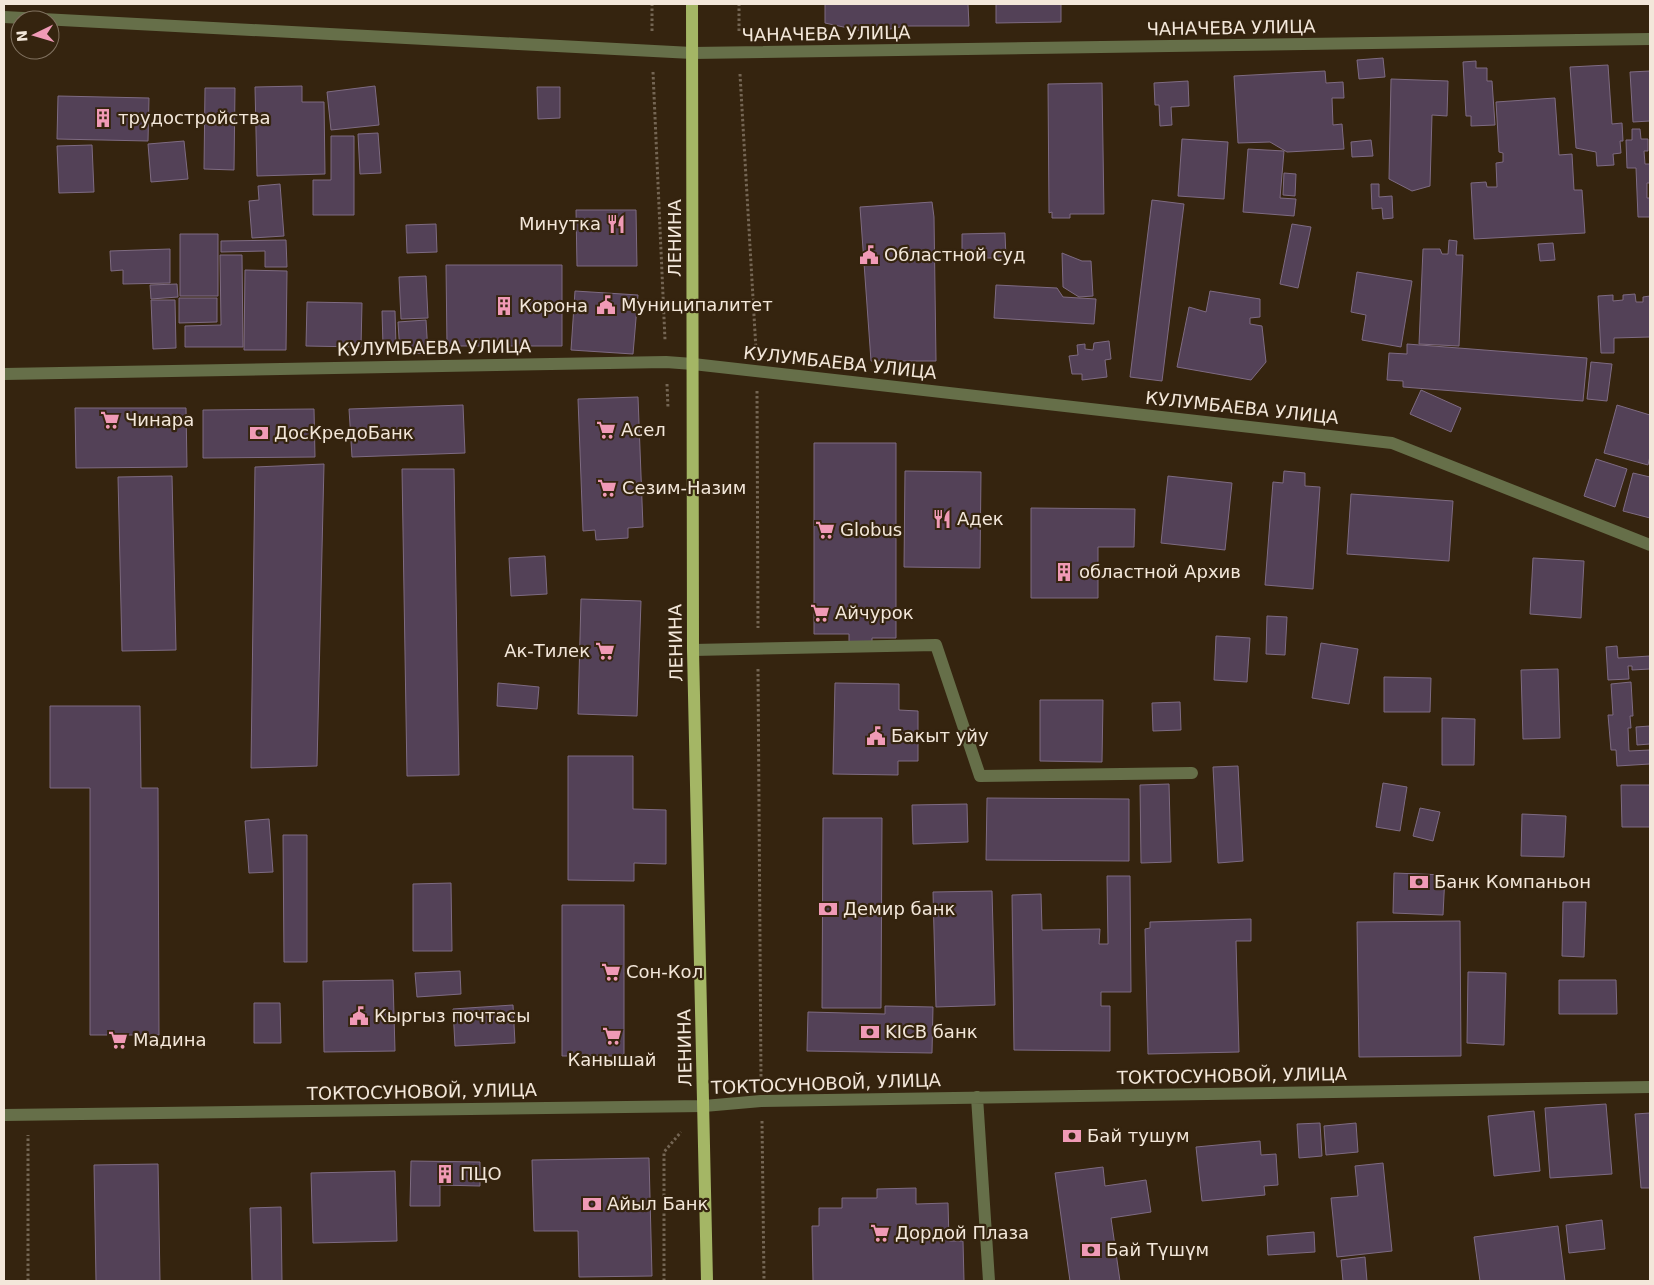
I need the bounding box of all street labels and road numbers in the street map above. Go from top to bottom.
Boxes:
street label: ЧАНАЧЕВА УЛИЦА [1146,16,1316,39]
street label: ЧАНАЧЕВА УЛИЦА [741,22,911,45]
street label: ЛЕНИНА [664,198,685,277]
street label: КУЛУМБАЕВА УЛИЦА [337,335,532,360]
street label: КУЛУМБАЕВА УЛИЦА [742,342,939,383]
street label: КУЛУМБАЕВА УЛИЦА [1144,387,1341,428]
street label: ЛЕНИНА [664,603,687,682]
street label: ЛЕНИНА [673,1008,696,1087]
street label: ТОКТОСУНОВОЙ, УЛИЦА [1116,1063,1348,1088]
street label: ТОКТОСУНОВОЙ, УЛИЦА [710,1069,942,1098]
street label: ТОКТОСУНОВОЙ, УЛИЦА [306,1079,538,1104]

